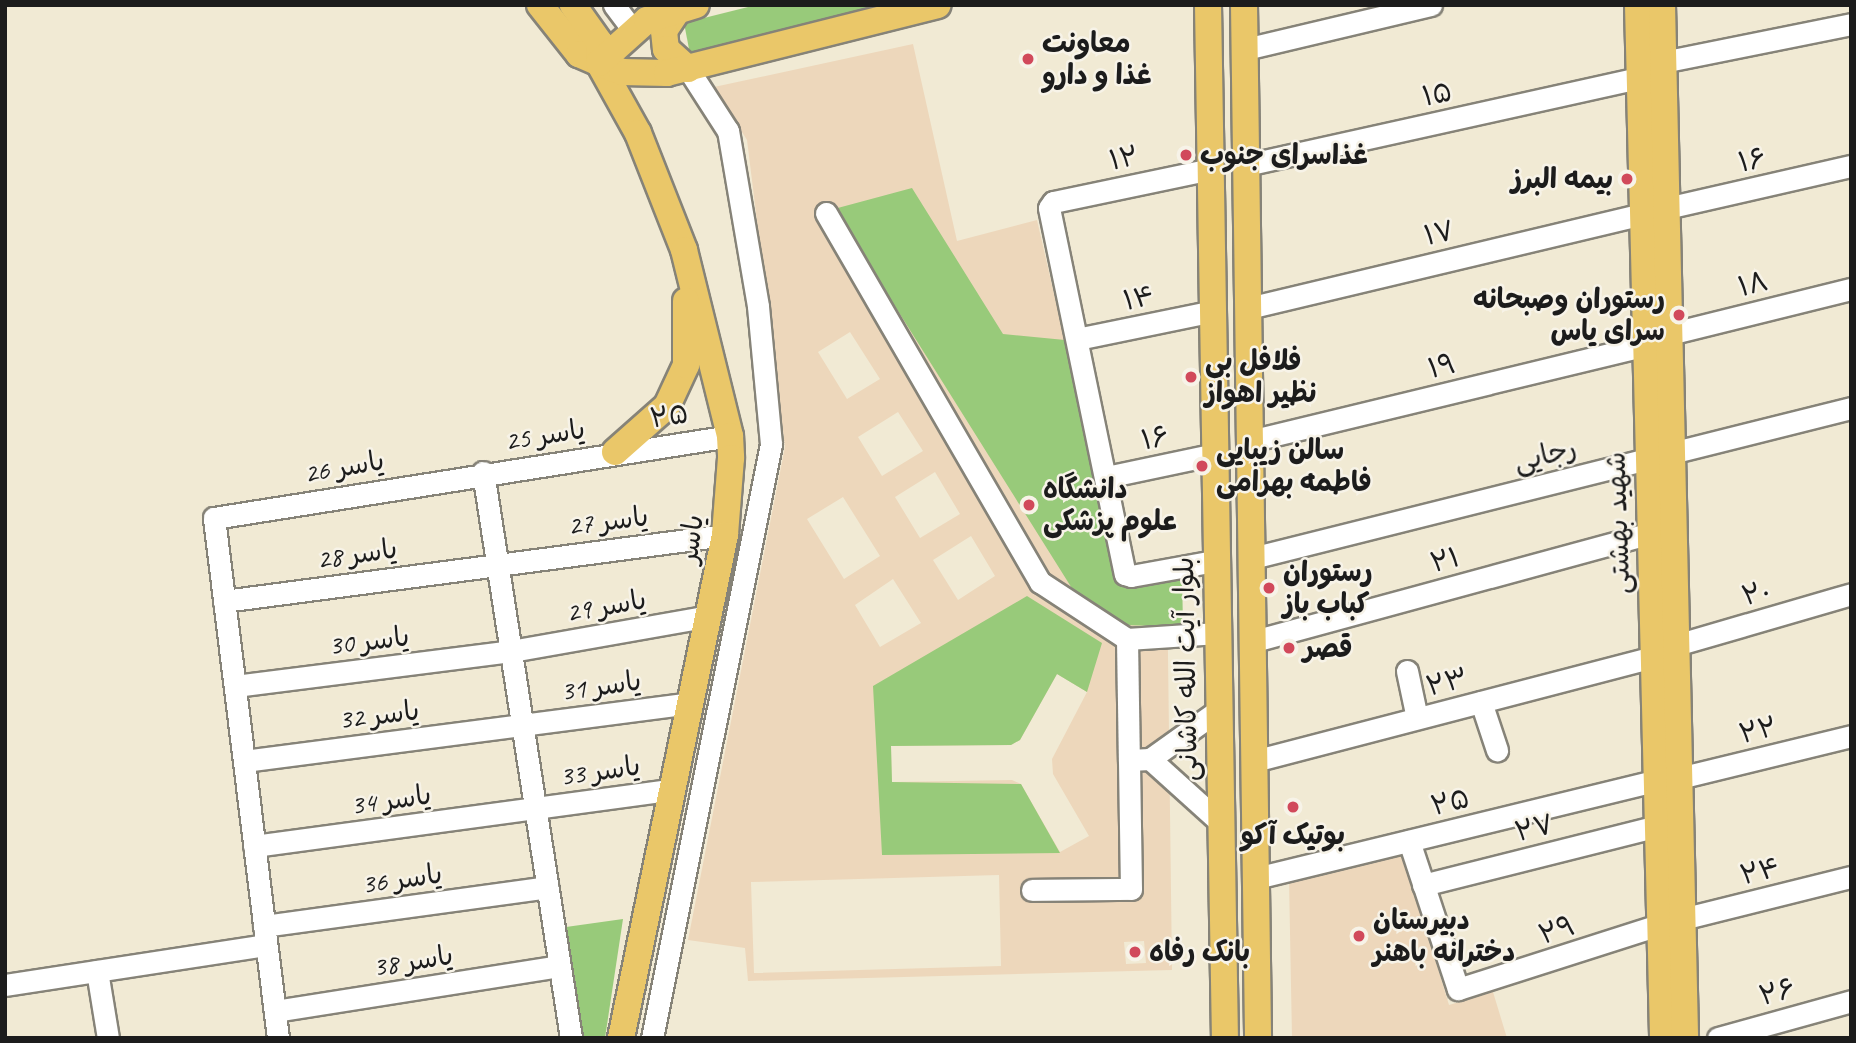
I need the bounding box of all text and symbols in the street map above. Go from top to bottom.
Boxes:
place label: معاونت غذا و دارو [1042,26,1151,92]
marker: معاونت غذا و دارو [1020,51,1036,67]
street label: ۱۵ [1419,74,1455,114]
place label: غذاسرای جنوب [1200,138,1368,172]
street label: ۱۲ [1106,139,1142,177]
street label: ۱۶ [1735,141,1769,179]
marker: غذاسرای جنوب [1178,147,1194,163]
place label: بیمه البرز [1511,162,1613,196]
marker: بیمه البرز [1619,171,1635,187]
street label: ۱۷ [1421,213,1457,253]
street label: ۱۸ [1734,264,1772,304]
street label: ۱۴ [1120,278,1158,318]
place label: رستوران وصبحانه سرای یاس [1473,282,1665,348]
marker: رستوران وصبحانه سرای یاس [1671,307,1687,323]
place label: فلافل بی نظیر اهواز [1205,344,1317,410]
street label: ۱۹ [1424,346,1460,386]
marker: فلافل بی نظیر اهواز [1183,369,1199,385]
street label: ۲۵ [648,397,690,435]
street label: یاسر 25 [502,412,588,458]
street label: ۱۶ [1138,419,1172,457]
street label: رجایی [1510,431,1580,479]
place label: سالن زیبایی فاطمه بهرامی [1216,433,1372,499]
street label: یاسر 26 [301,443,387,491]
street label: شهید بهشتی [1599,451,1637,595]
marker: سالن زیبایی فاطمه بهرامی [1194,458,1210,474]
place label: دانشگاه علوم پزشکی [1043,472,1177,538]
marker: دانشگاه علوم پزشکی [1021,497,1037,513]
street label: یاسر 27 [566,499,650,543]
street label: یاسر [671,512,711,566]
street label: یاسر 28 [315,532,399,576]
street label: ۲۱ [1427,540,1463,580]
place label: رستوران کباب باز [1283,555,1373,621]
street label: بلوار آیت الله کاشانی [1167,556,1205,782]
street label: ۲۰ [1738,573,1774,613]
marker: رستوران کباب باز [1261,580,1277,596]
street label: یاسر 29 [563,582,649,630]
street label: یاسر 30 [327,619,411,663]
place label: قصر [1303,631,1353,665]
marker: قصر [1281,640,1297,656]
street label: ۲۳ [1423,661,1471,703]
street label: یاسر 31 [559,664,643,708]
street label: یاسر 32 [337,693,421,737]
street label: ۲۲ [1736,709,1780,751]
street label: یاسر 33 [558,749,642,793]
street label: یاسر 34 [349,778,433,822]
street label: ۲۵ [1427,781,1473,823]
marker: بوتیک آکو [1285,799,1301,815]
street label: ۲۷ [1511,807,1557,849]
place label: بوتیک آکو [1241,818,1345,852]
street label: ۲۴ [1737,850,1783,892]
street label: یاسر 36 [360,857,444,901]
place label: دبیرستان دخترانه باهنر [1373,903,1515,969]
street label: ۲۹ [1534,908,1580,952]
marker: دبیرستان دخترانه باهنر [1351,928,1367,944]
place label: بانک رفاه [1149,935,1250,969]
street label: یاسر 38 [370,938,456,984]
marker: بانک رفاه [1127,944,1143,960]
street label: ۲۶ [1755,971,1799,1013]

